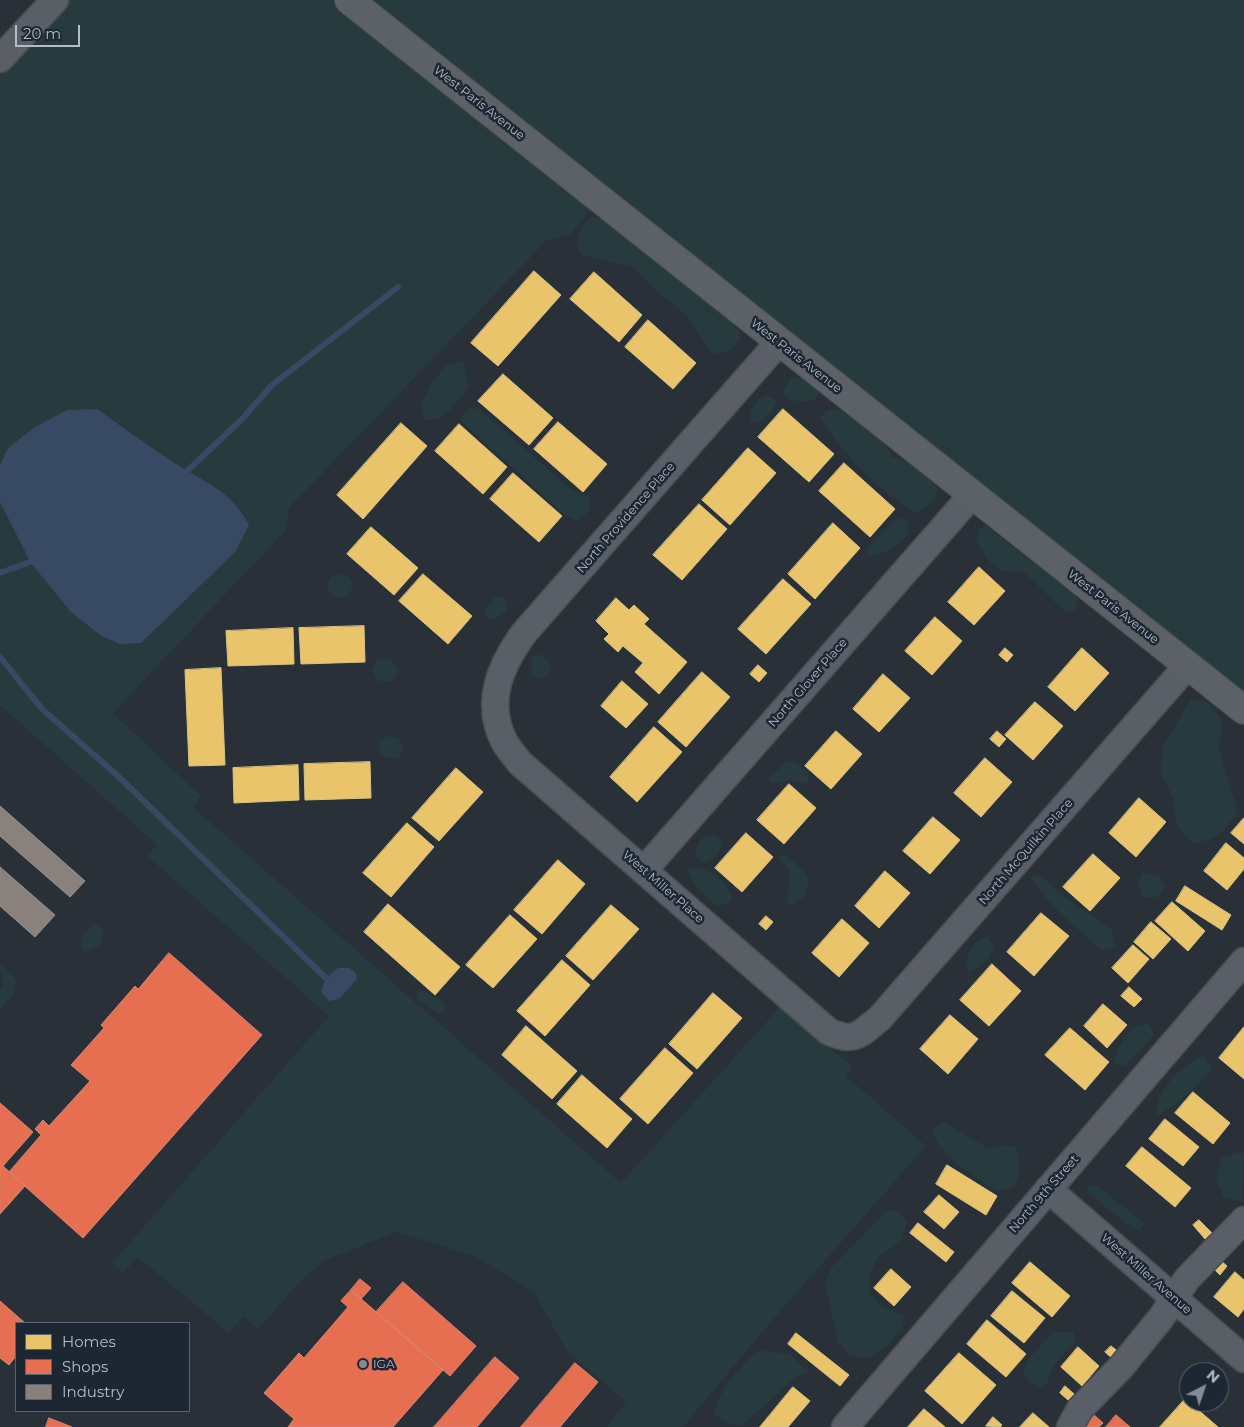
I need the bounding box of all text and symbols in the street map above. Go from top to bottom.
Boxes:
scale bar [18,15,82,47]
text: 20 m [23,24,61,43]
street label: West Paris Avenue [431,63,527,143]
street label: West Paris Avenue [748,316,844,396]
street label: North Providence Place [574,460,678,576]
street label: West Paris Avenue [1065,567,1161,647]
street label: North Glover Place [766,636,850,730]
street label: North McQuilkin Place [976,796,1076,908]
street label: West Miller Place [619,848,707,926]
street label: North 9th Street [1006,1152,1082,1236]
street label: West Miller Avenue [1098,1231,1194,1317]
legend [15,1322,190,1412]
text: Homes [62,1332,116,1351]
text: Shops [62,1357,108,1376]
place label: IGA [373,1357,395,1371]
marker: IGA [357,1358,369,1370]
north arrow [1179,1362,1229,1412]
text: N [1203,1366,1223,1387]
text: Industry [62,1382,124,1401]

